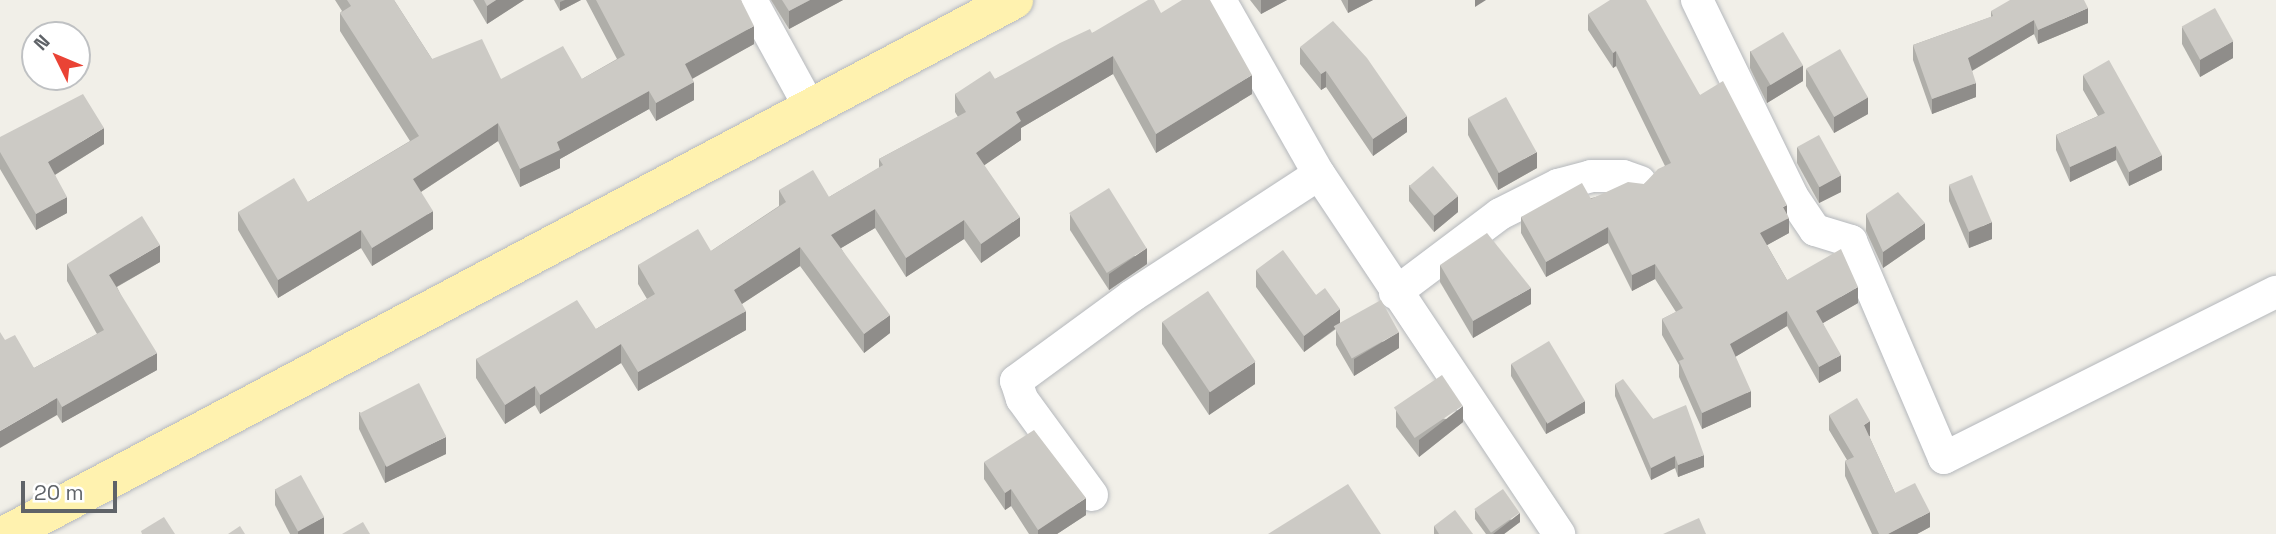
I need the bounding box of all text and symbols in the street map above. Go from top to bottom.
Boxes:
north arrow [21,21,91,91]
text: N [28,30,55,56]
scale bar [24,468,121,512]
text: 20 m [34,479,84,506]

